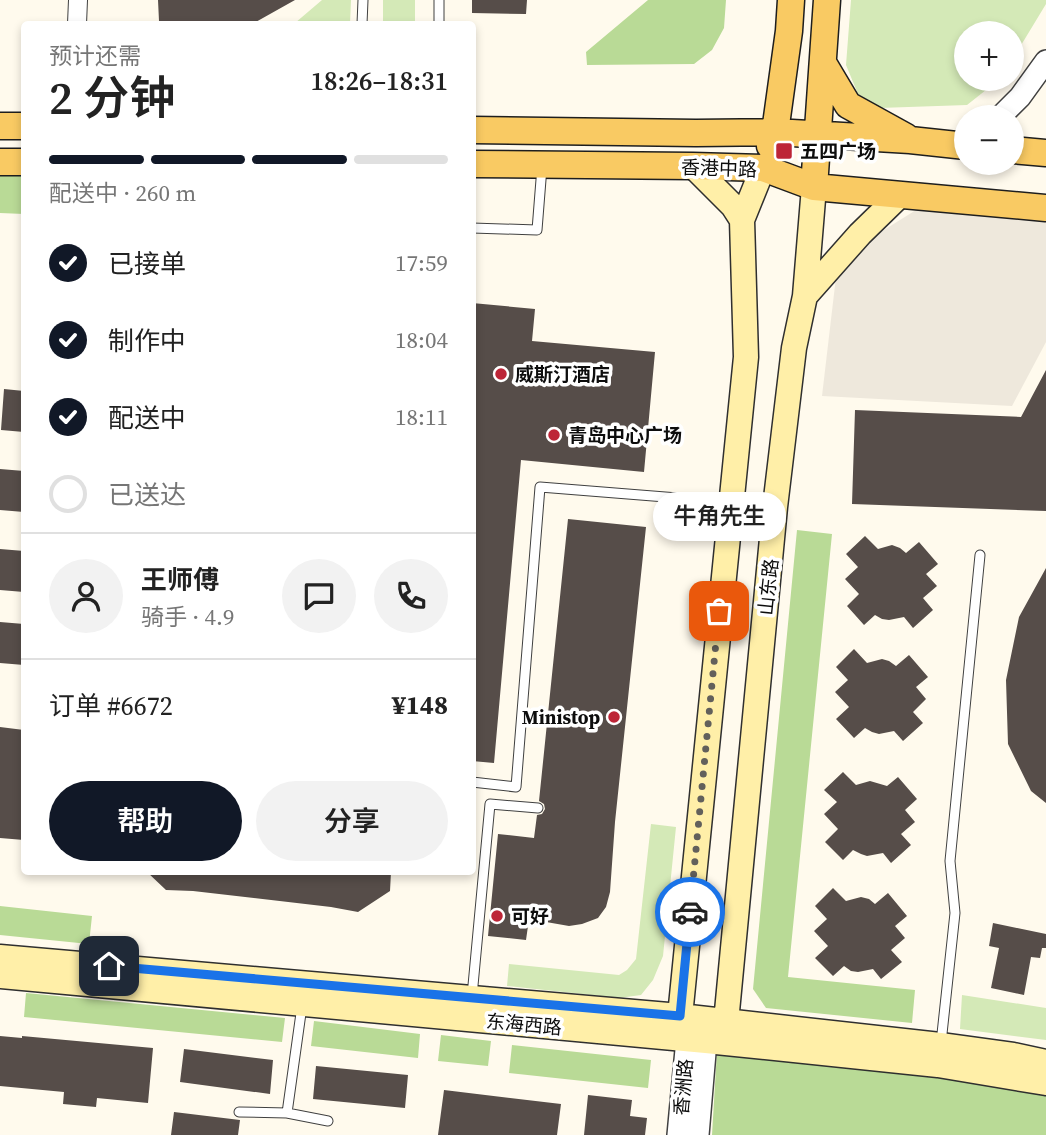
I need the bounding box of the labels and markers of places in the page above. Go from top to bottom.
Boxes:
place label: 五四广场 [800,138,876,164]
marker: 五四广场 [774,141,794,161]
place label: 威斯汀酒店 [515,361,610,387]
marker: 威斯汀酒店 [493,366,509,382]
place label: 青岛中心广场 [568,422,682,448]
marker: 青岛中心广场 [546,427,562,443]
callout: 牛角先生 [652,492,786,541]
pin [689,581,749,641]
place label: Ministop [522,704,600,730]
marker: Ministop [606,709,622,725]
place label: 可好 [511,903,549,929]
marker: 可好 [489,908,505,924]
pin [79,936,139,996]

